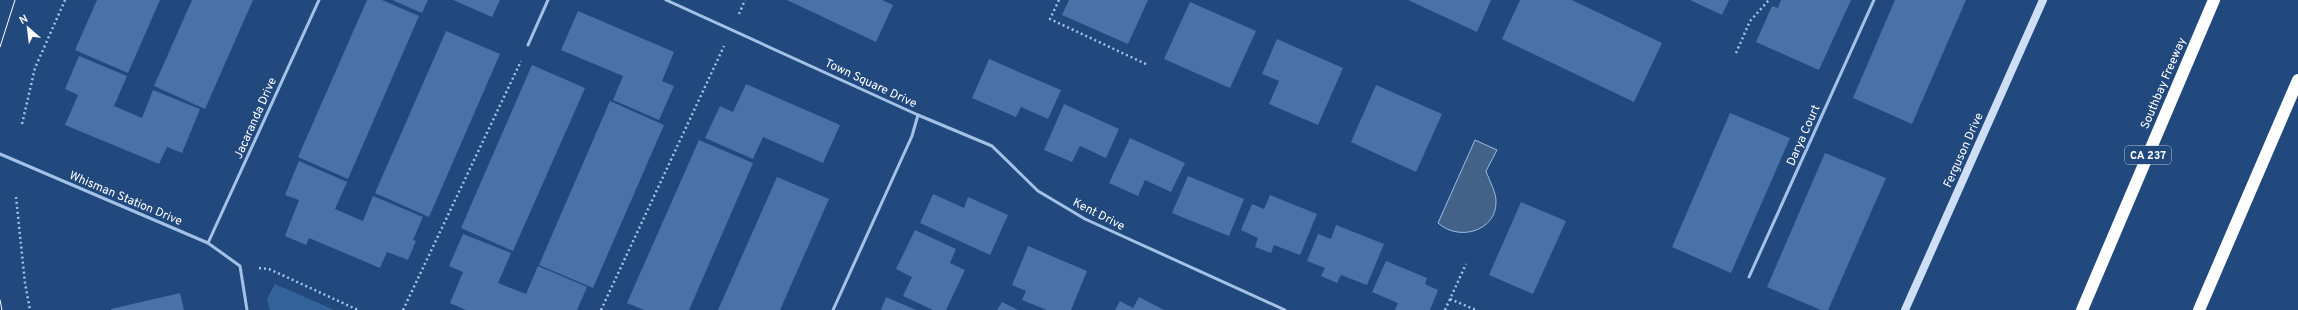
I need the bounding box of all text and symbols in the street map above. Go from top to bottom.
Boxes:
north arrow [8,8,48,48]
text: N [17,12,31,28]
street label: Southbay Freeway [2137,35,2190,132]
street label: Town Square Drive [822,56,919,112]
street label: Jacaranda Drive [231,75,281,162]
street label: Darya Court [1783,102,1824,168]
street label: Ferguson Drive [1940,110,1988,190]
road number: CA 237 [2125,146,2171,164]
street label: Whisman Station Drive [67,168,185,230]
street label: Kent Drive [1070,195,1127,235]

